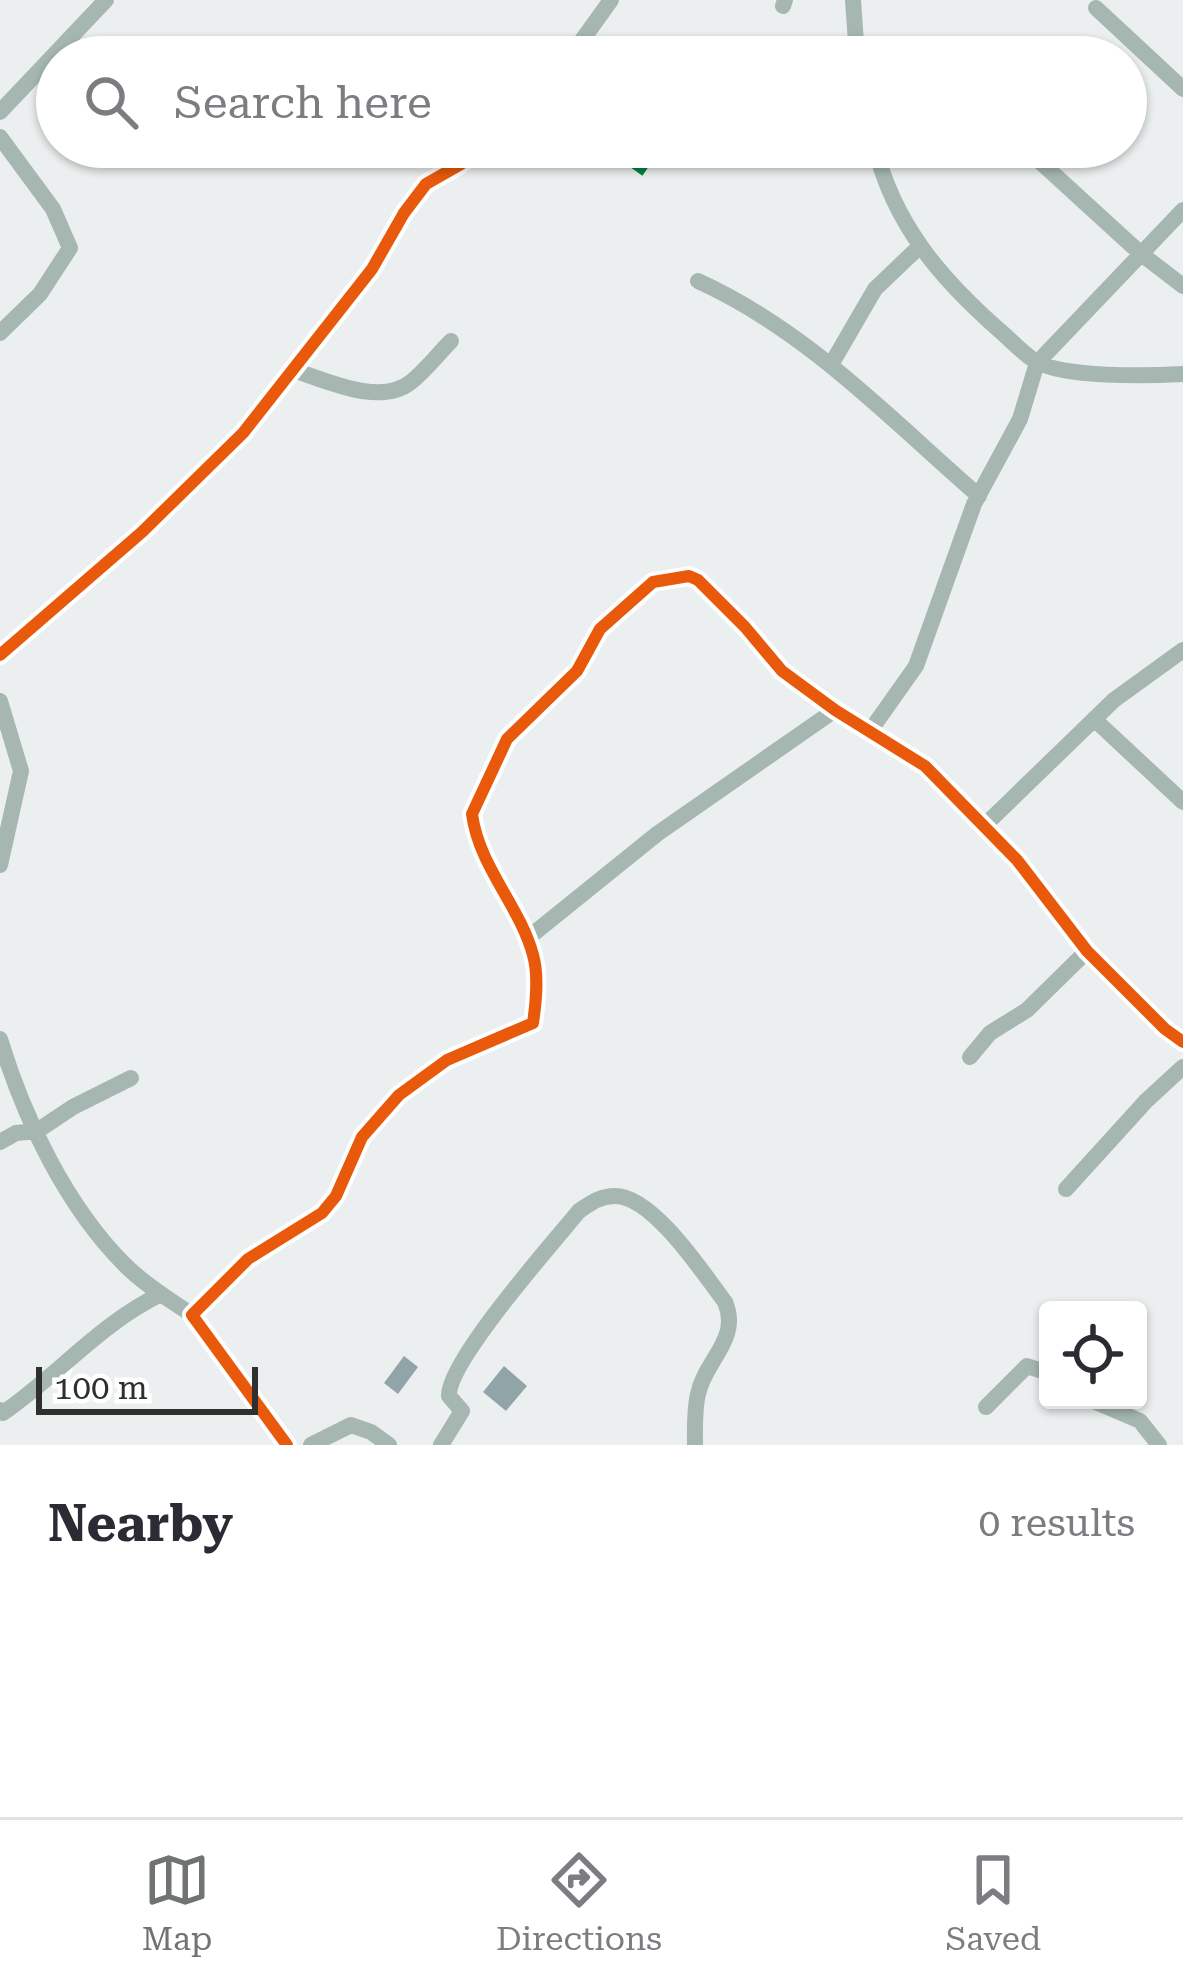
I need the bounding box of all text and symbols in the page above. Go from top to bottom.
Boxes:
search box [36,36,1147,168]
icon: search [78,69,144,135]
text: Search here [174,76,432,129]
map controls [1039,1301,1147,1409]
button: locate [1039,1301,1147,1409]
scale bar [36,1361,258,1414]
text: 100 m [54,1368,148,1407]
text: Nearby [48,1494,233,1553]
text: 0 results [978,1500,1135,1546]
tab: Map [142,1847,212,1958]
tab: Directions [496,1847,662,1958]
tab: Saved [946,1847,1041,1958]

